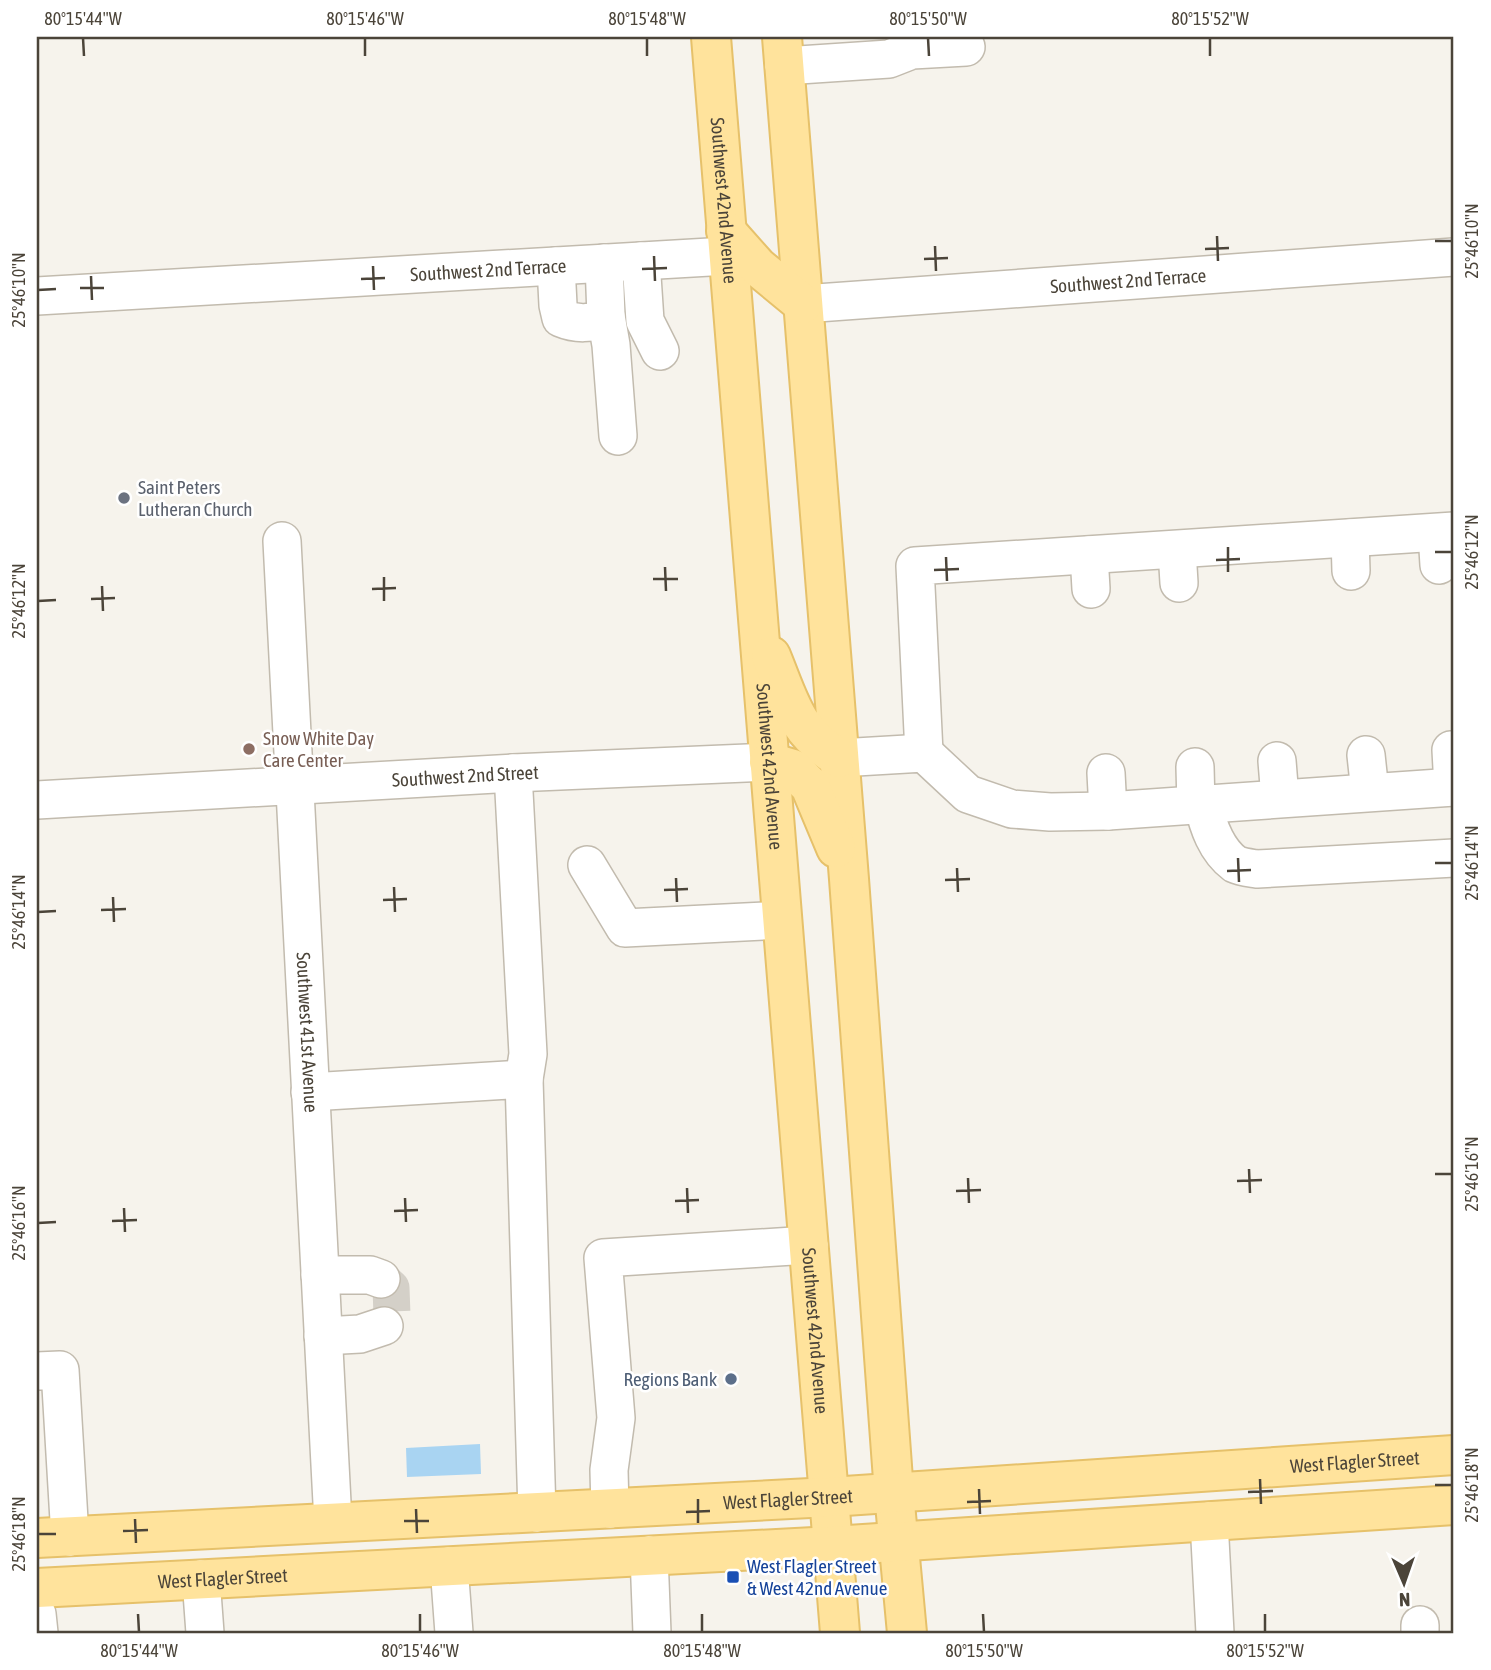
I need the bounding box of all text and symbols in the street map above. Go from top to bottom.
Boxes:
text: 80°15'44"W [44,8,122,29]
text: 80°15'46"W [326,8,404,29]
text: 80°15'48"W [608,8,686,29]
text: 80°15'50"W [889,8,967,29]
text: 80°15'52"W [1171,8,1249,29]
street label: Southwest 42nd Avenue [707,116,742,284]
text: 25°46'10"N [1461,203,1482,279]
text: 25°46'10"N [8,252,29,328]
street label: Southwest 2nd Terrace [410,254,567,285]
street label: Southwest 2nd Terrace [1049,264,1207,297]
place label: Saint Peters Lutheran Church [138,476,253,520]
marker: Saint Peters Lutheran Church [116,490,132,506]
text: 25°46'12"N [1461,514,1482,590]
text: 25°46'12"N [8,563,29,639]
street label: Southwest 42nd Avenue [752,683,788,851]
place label: Snow White Day Care Center [263,727,374,771]
marker: Snow White Day Care Center [241,741,257,757]
street label: Southwest 2nd Street [391,761,539,791]
text: 25°46'14"N [1461,825,1482,901]
text: 25°46'14"N [8,874,29,950]
street label: Southwest 41st Avenue [292,951,323,1113]
text: 25°46'16"N [1461,1136,1482,1212]
text: 25°46'16"N [8,1185,29,1261]
street label: Southwest 42nd Avenue [798,1247,833,1415]
place label: Regions Bank [623,1368,718,1390]
marker: Regions Bank [723,1371,739,1387]
street label: West Flagler Street [1289,1446,1420,1477]
text: 25°46'18"N [1461,1447,1482,1523]
street label: West Flagler Street [723,1484,854,1514]
text: 25°46'18"N [8,1496,29,1572]
north arrow [1368,1548,1438,1618]
place label: West Flagler Street & West 42nd Avenue [747,1555,887,1599]
street label: West Flagler Street [157,1564,288,1593]
marker: West Flagler Street & West 42nd Avenue [725,1569,741,1585]
text: N [1399,1589,1411,1611]
text: 80°15'44"W [100,1640,178,1661]
text: 80°15'46"W [381,1640,459,1661]
text: 80°15'48"W [663,1640,741,1661]
text: 80°15'50"W [945,1640,1023,1661]
text: 80°15'52"W [1226,1640,1304,1661]

